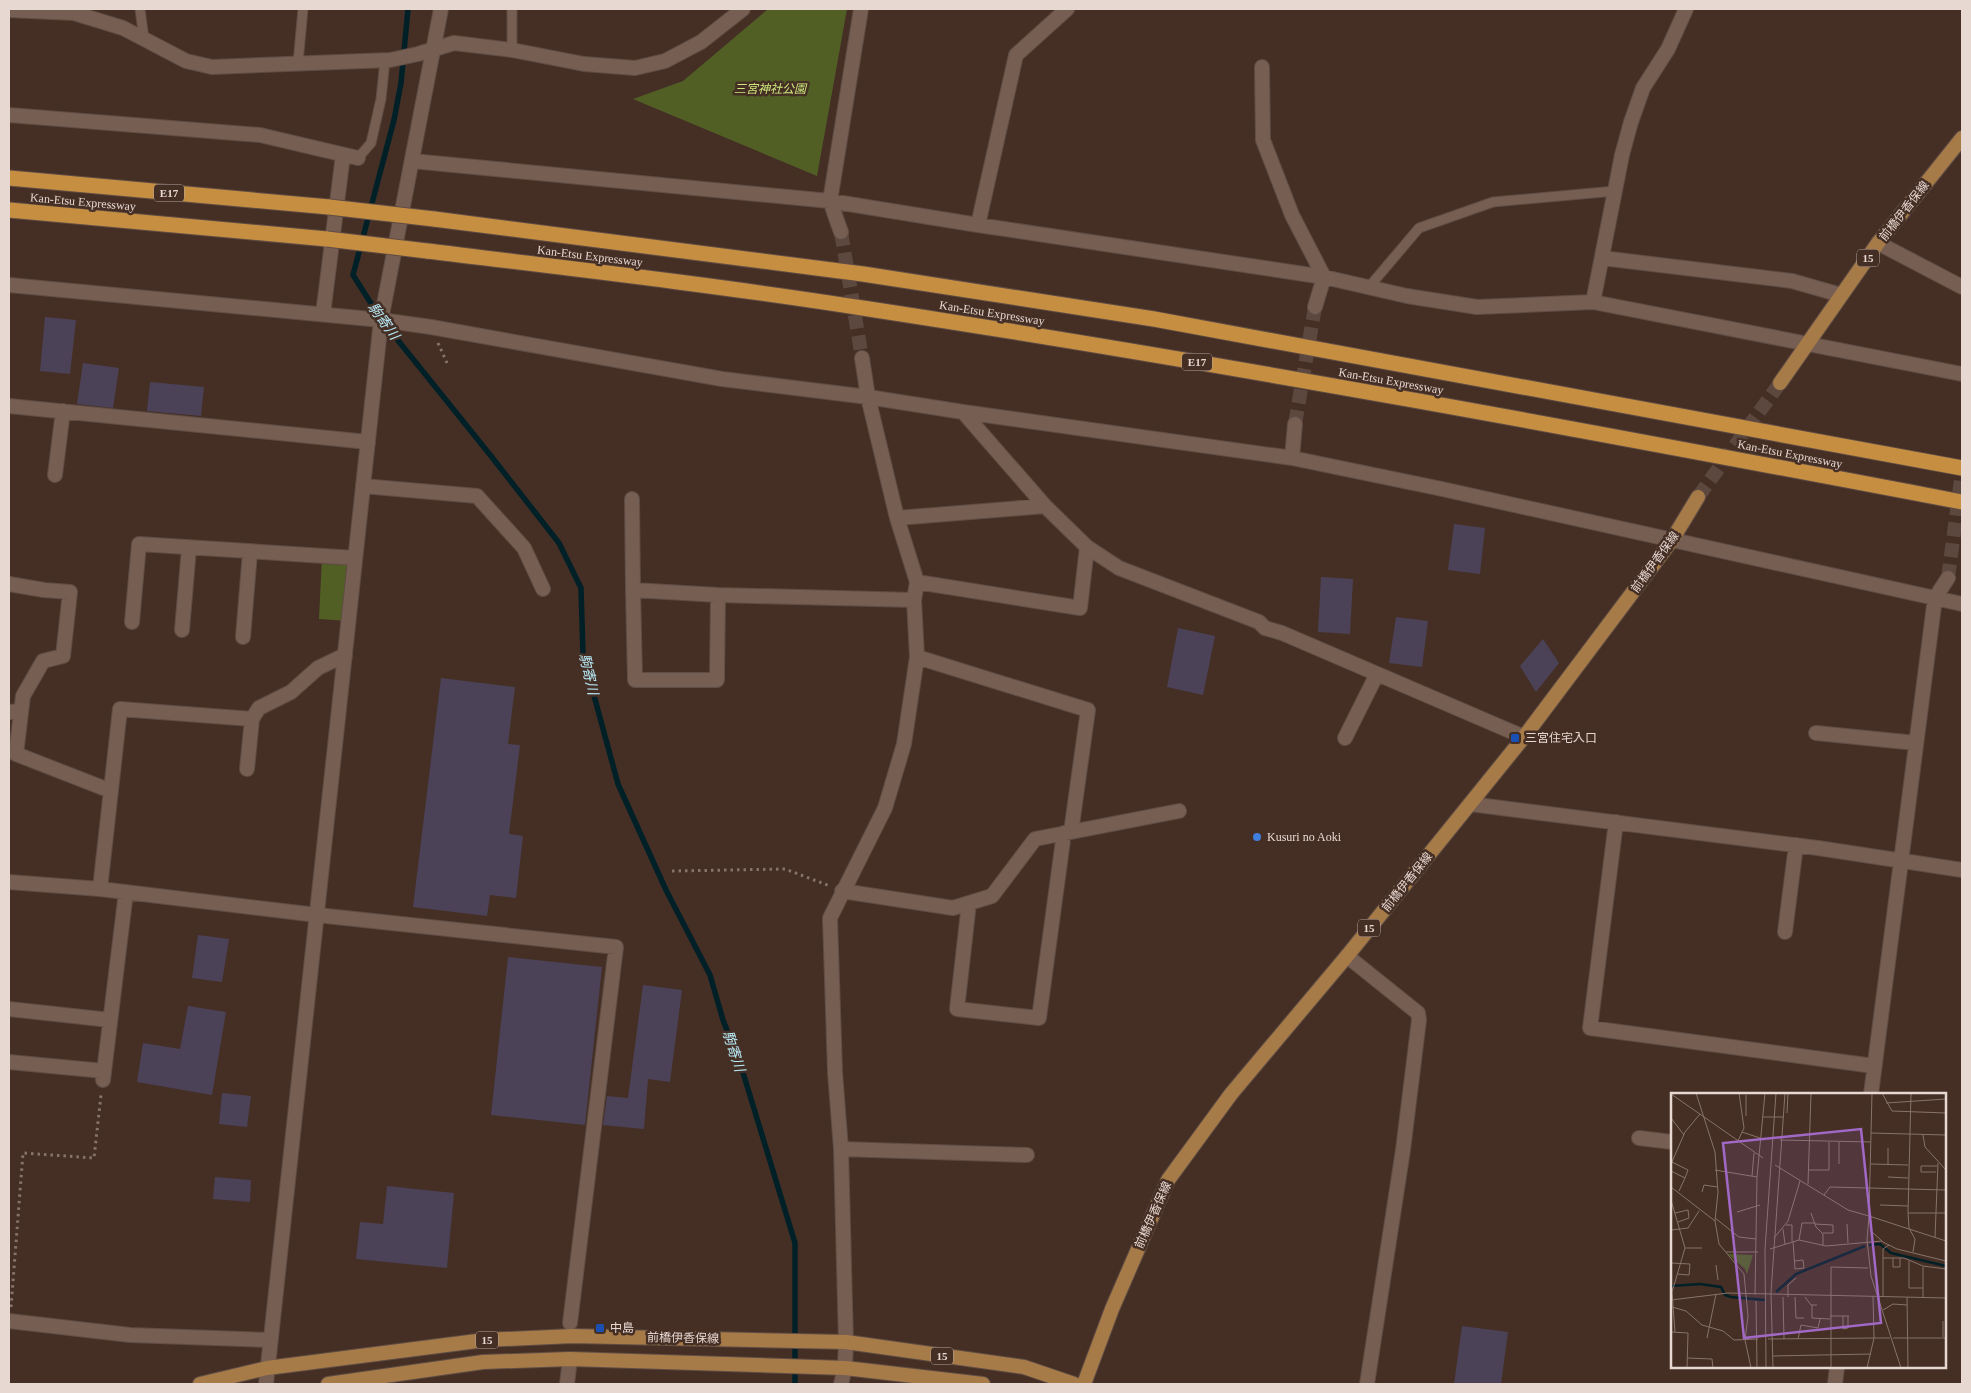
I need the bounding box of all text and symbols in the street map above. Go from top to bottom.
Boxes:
park label: 三宮神社公園 [734,82,808,96]
street label: 前橋伊香保線 [1876,178,1932,244]
road number: E17 [154,184,184,202]
street label: Kan-Etsu Expressway [29,190,137,214]
street label: Kan-Etsu Expressway [536,243,644,269]
road number: 15 [1857,250,1879,266]
street label: Kan-Etsu Expressway [938,298,1046,328]
water label: 駒寄川 [365,300,403,344]
road number: E17 [1182,354,1212,371]
street label: Kan-Etsu Expressway [1337,365,1445,397]
street label: Kan-Etsu Expressway [1736,437,1844,471]
street label: 前橋伊香保線 [1628,529,1682,595]
water label: 駒寄川 [576,652,601,698]
place label: 三宮住宅入口 [1525,731,1597,745]
marker: 三宮住宅入口 [1509,732,1521,744]
place label: Kusuri no Aoki [1267,830,1342,844]
marker: Kusuri no Aoki [1251,831,1263,843]
street label: 前橋伊香保線 [1379,850,1435,914]
road number: 15 [1358,920,1380,936]
water label: 駒寄川 [720,1029,748,1075]
inset map [1671,1093,1946,1368]
street label: 前橋伊香保線 [1132,1179,1174,1251]
place label: 中島 [610,1321,634,1335]
marker: 中島 [594,1322,606,1334]
street label: 前橋伊香保線 [647,1330,719,1346]
road number: 15 [476,1332,498,1348]
road number: 15 [931,1348,953,1364]

